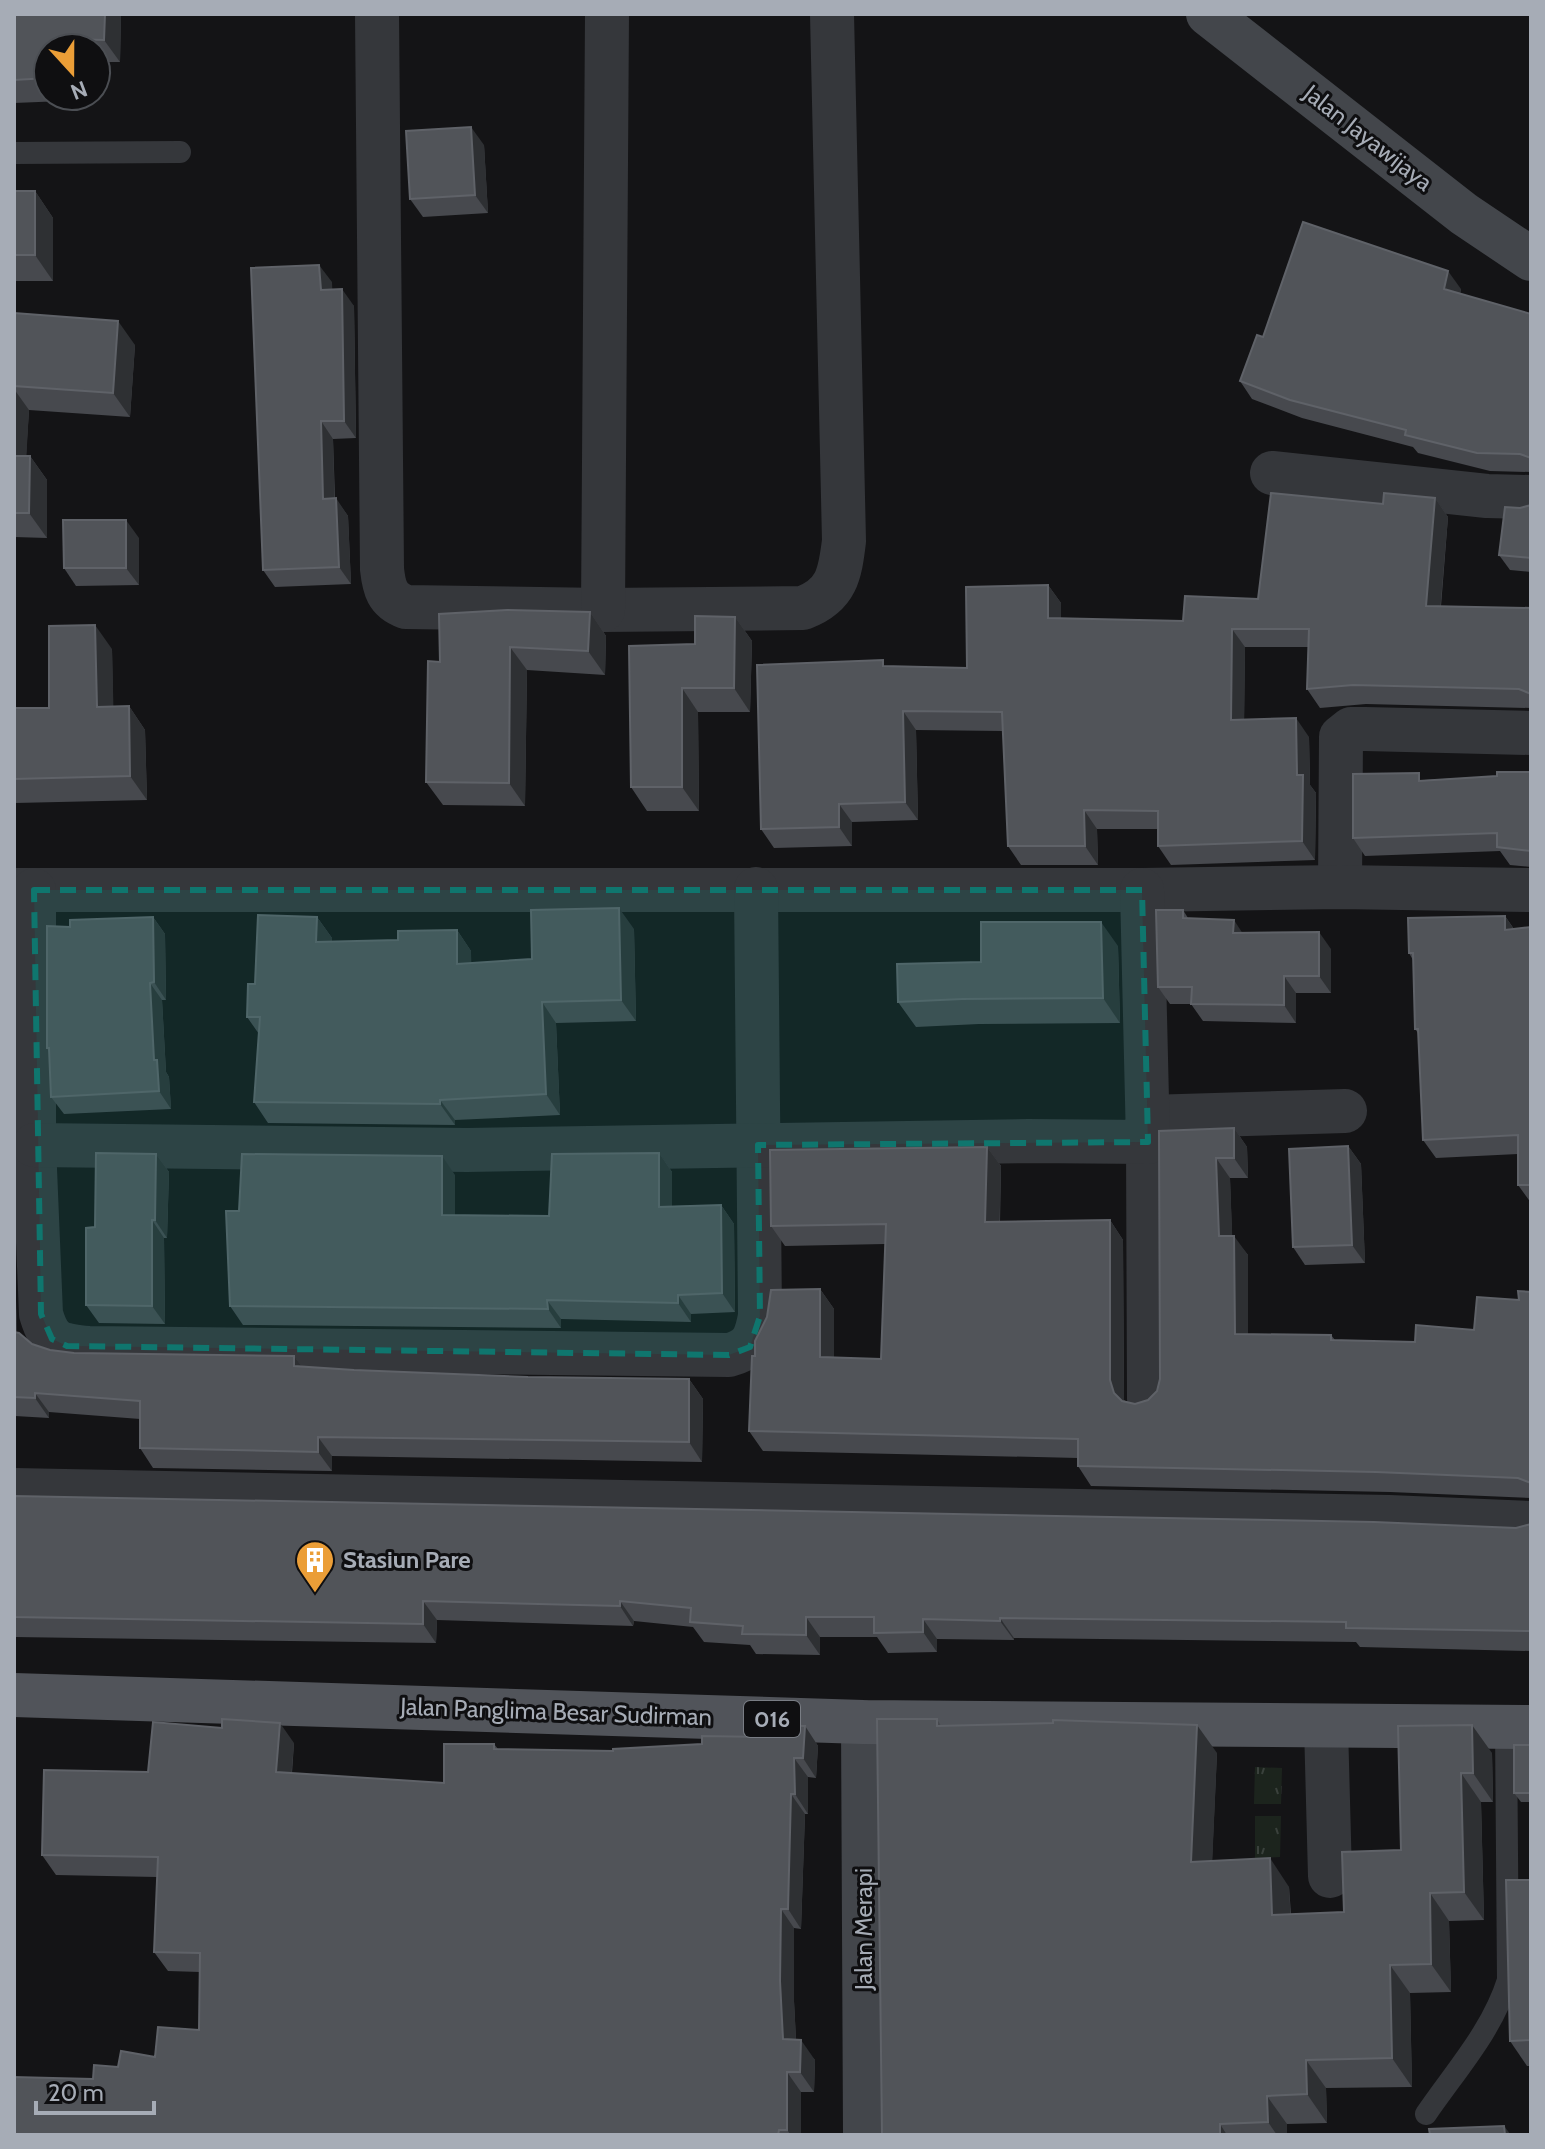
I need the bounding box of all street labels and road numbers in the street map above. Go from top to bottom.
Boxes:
street label: Jalan Jayawijaya [1297,78,1439,197]
street label: Jalan Panglima Besar Sudirman [399,1692,712,1731]
road number: 016 [744,1701,800,1737]
street label: Jalan Merapi [849,1868,878,1991]

